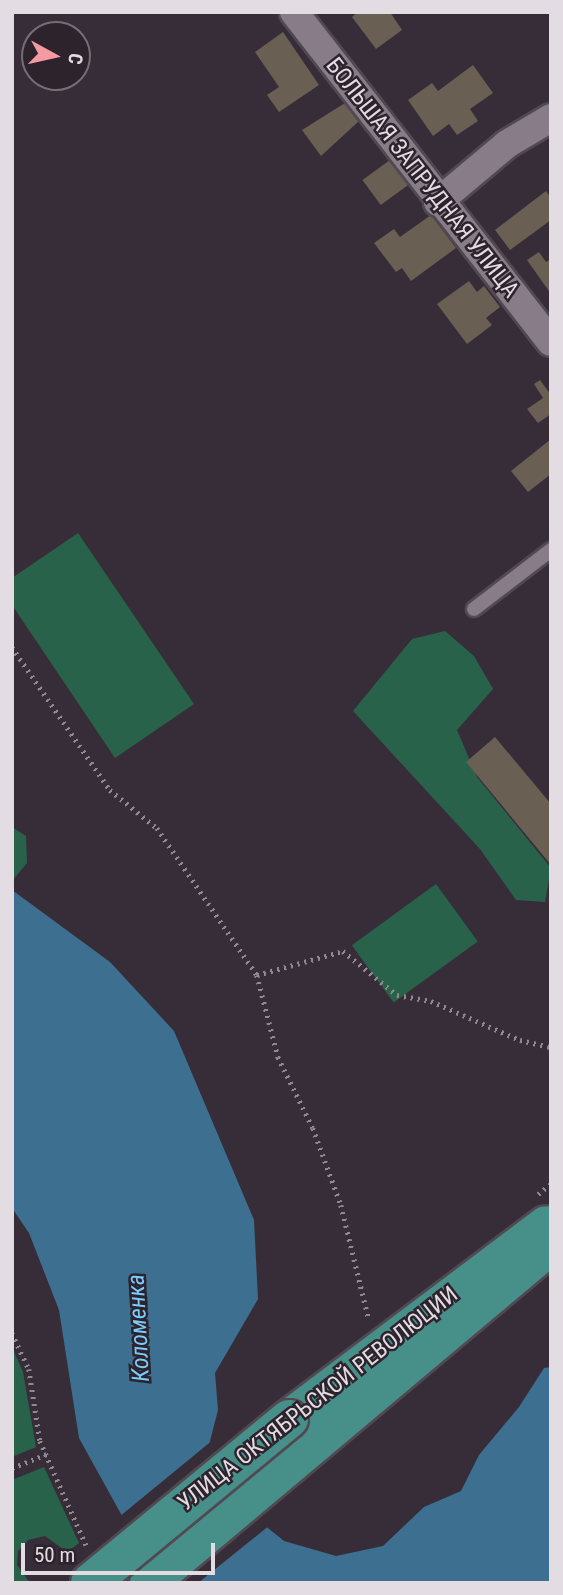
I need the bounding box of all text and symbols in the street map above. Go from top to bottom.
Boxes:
north arrow [21,21,91,91]
text: С [63,52,87,66]
street label: БОЛЬШАЯ ЗАПРУДНАЯ УЛИЦА [320,52,524,304]
water label: Коломенка [122,1273,156,1383]
street label: УЛИЦА ОКТЯБРЬСКОЙ РЕВОЛЮЦИИ [173,1281,463,1517]
scale bar [24,1528,219,1572]
text: 50 m [34,1543,75,1567]

